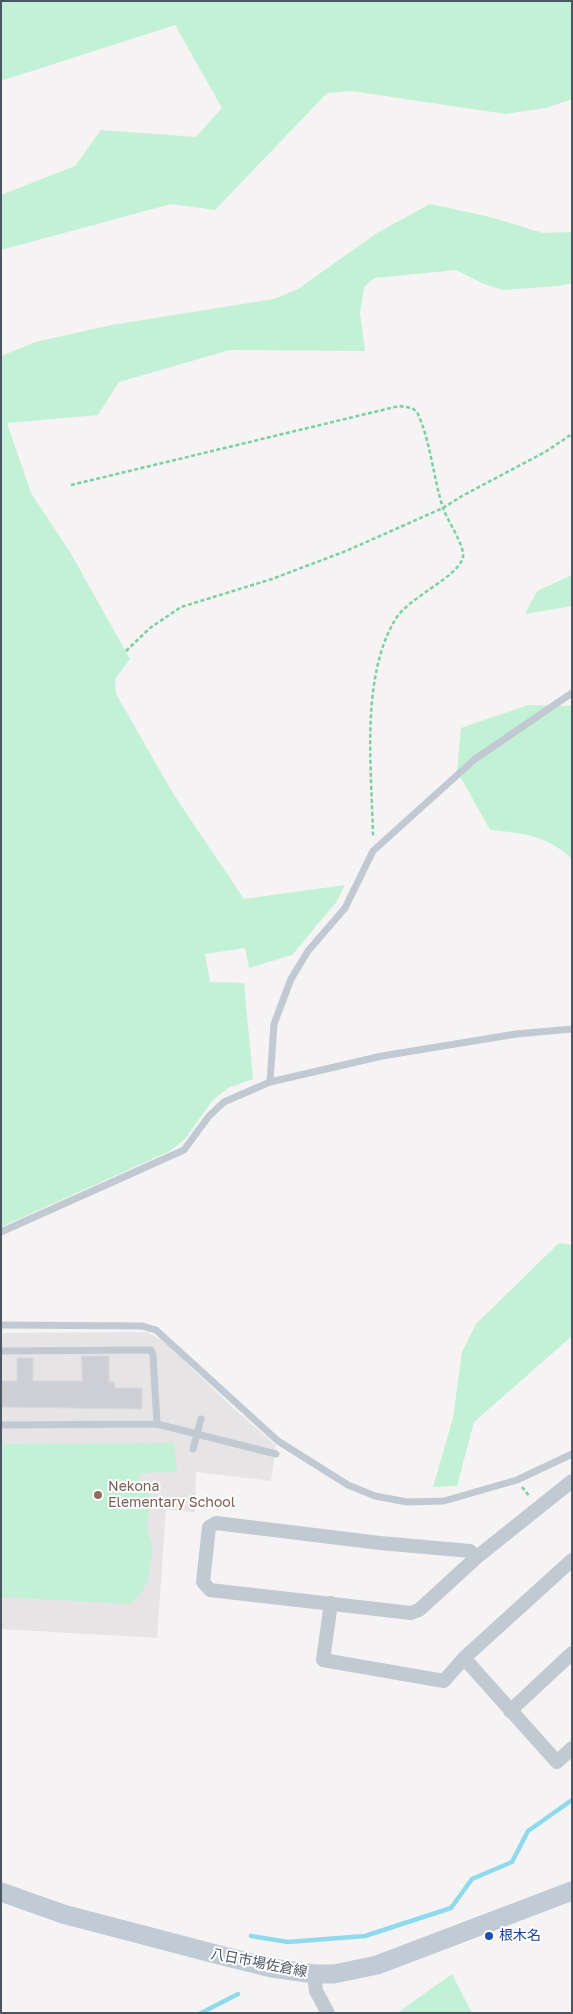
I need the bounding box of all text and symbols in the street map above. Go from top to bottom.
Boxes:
place label: Nekona Elementary School [108,1479,235,1511]
marker: Nekona Elementary School [92,1489,104,1501]
place label: 根木名 [499,1928,541,1944]
marker: 根木名 [483,1930,495,1942]
street label: 八日市場佐倉線 [209,1945,309,1981]

